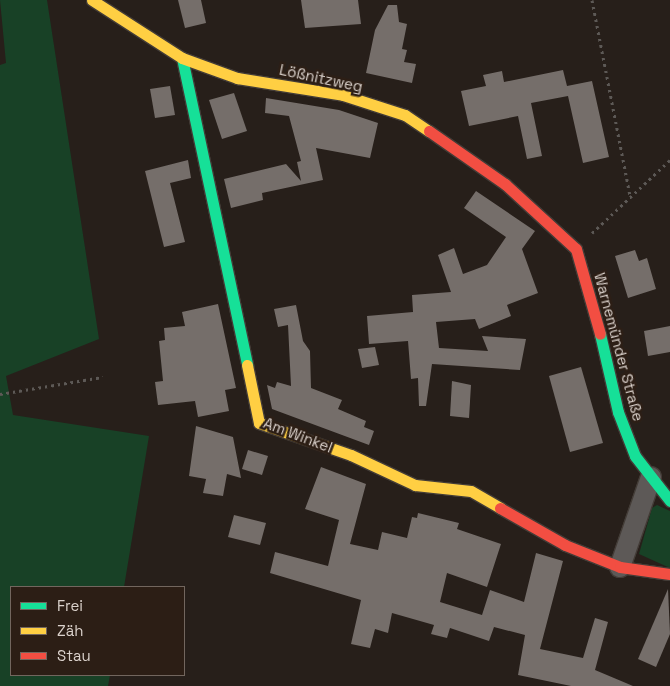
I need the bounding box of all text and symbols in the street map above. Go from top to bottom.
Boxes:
street label: Lößnitzweg [278,60,364,96]
street label: Warnemünder Straße [591,271,647,423]
street label: Am Winkel [261,414,335,456]
legend [10,586,185,676]
text: Frei [57,596,83,615]
text: Zäh [57,621,83,640]
text: Stau [57,646,91,665]

